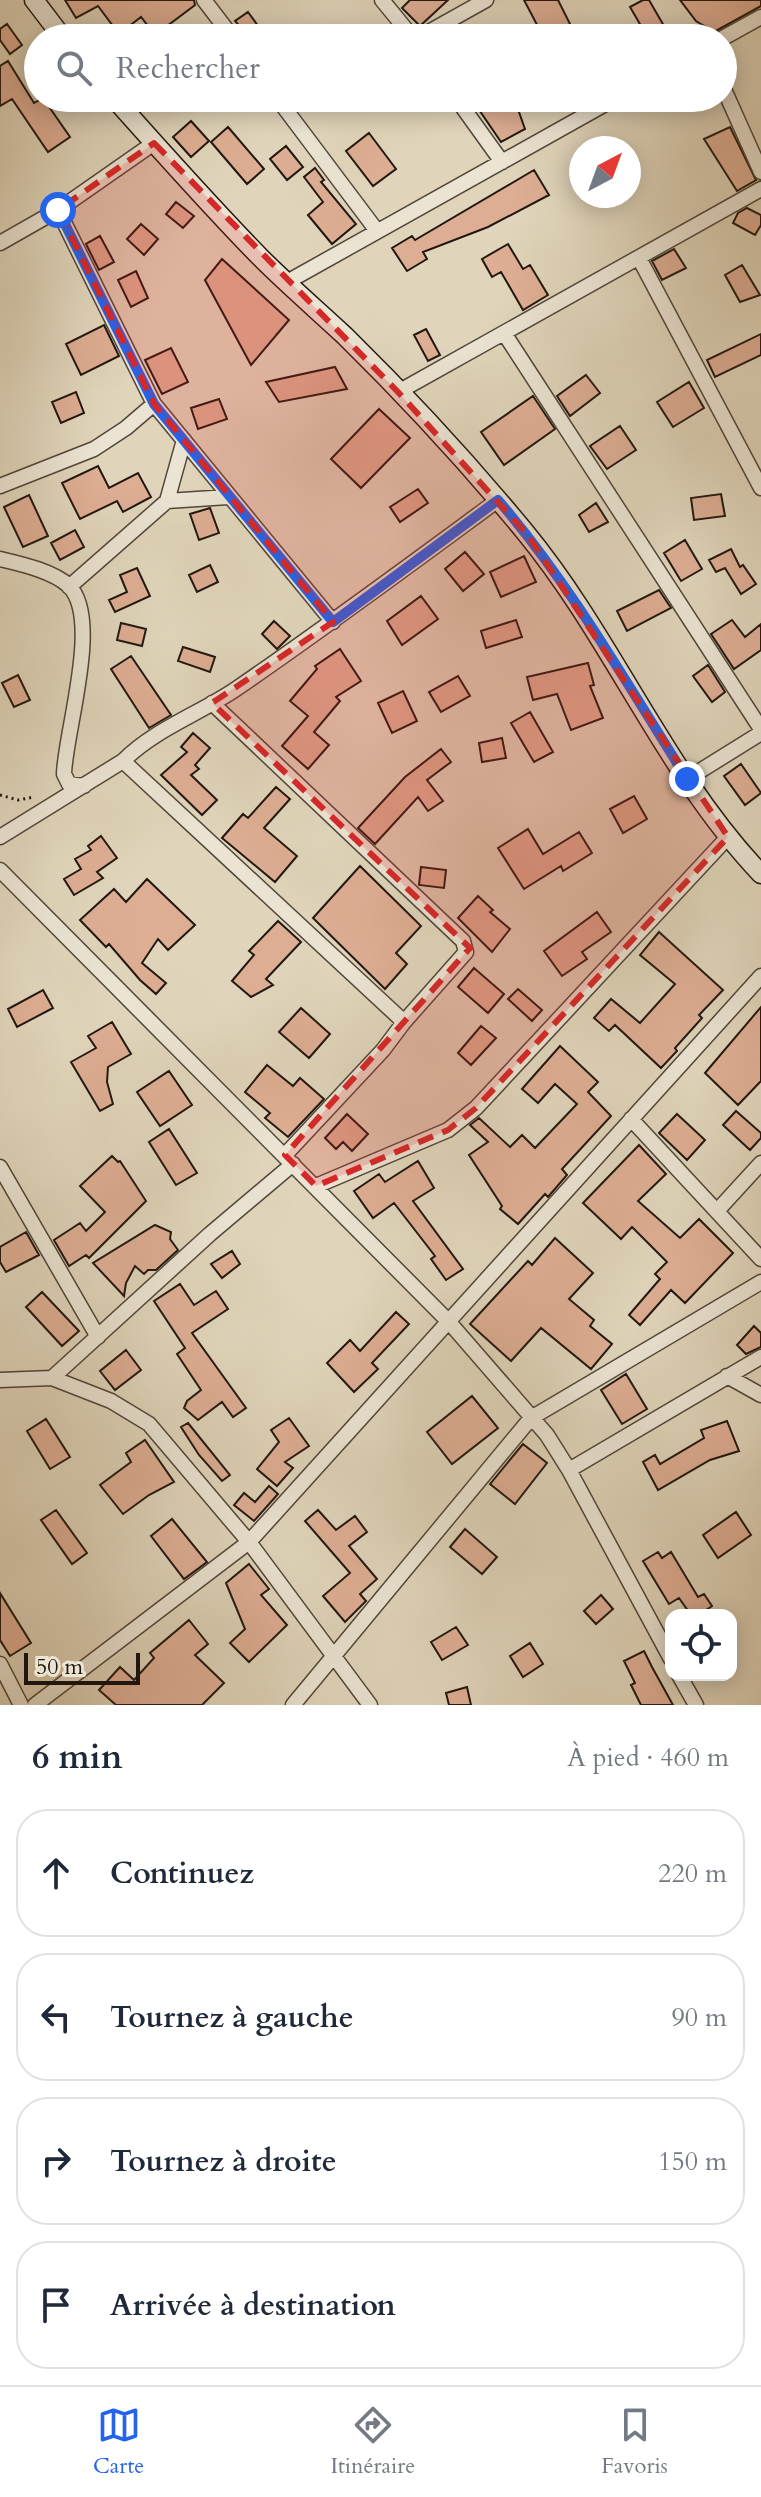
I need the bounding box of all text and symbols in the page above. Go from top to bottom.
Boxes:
search box [24,24,737,112]
icon: search [52,46,96,90]
text: Rechercher [116,48,260,89]
north arrow [569,136,641,208]
route start [40,192,76,228]
route end [669,761,705,797]
map controls [665,1609,737,1681]
button: locate [665,1609,737,1681]
scale bar [24,1649,140,1685]
text: 50 m [36,1652,83,1682]
text: 6 min [32,1734,123,1780]
text: À pied · 460 m [567,1740,729,1775]
icon: ahead [34,1851,78,1895]
text: Continuez [110,1853,254,1894]
text: 220 m [658,1856,727,1891]
icon: left [34,1995,78,2039]
text: Tournez à gauche [110,1997,354,2038]
text: 90 m [671,2000,727,2035]
icon: right [34,2139,78,2183]
text: Tournez à droite [110,2141,337,2182]
text: 150 m [658,2144,727,2179]
icon: arrive [34,2283,78,2327]
text: Arrivée à destination [110,2285,396,2326]
tab: Carte [93,2403,144,2481]
tab: Itinéraire [330,2403,415,2481]
tab: Favoris [601,2403,668,2481]

